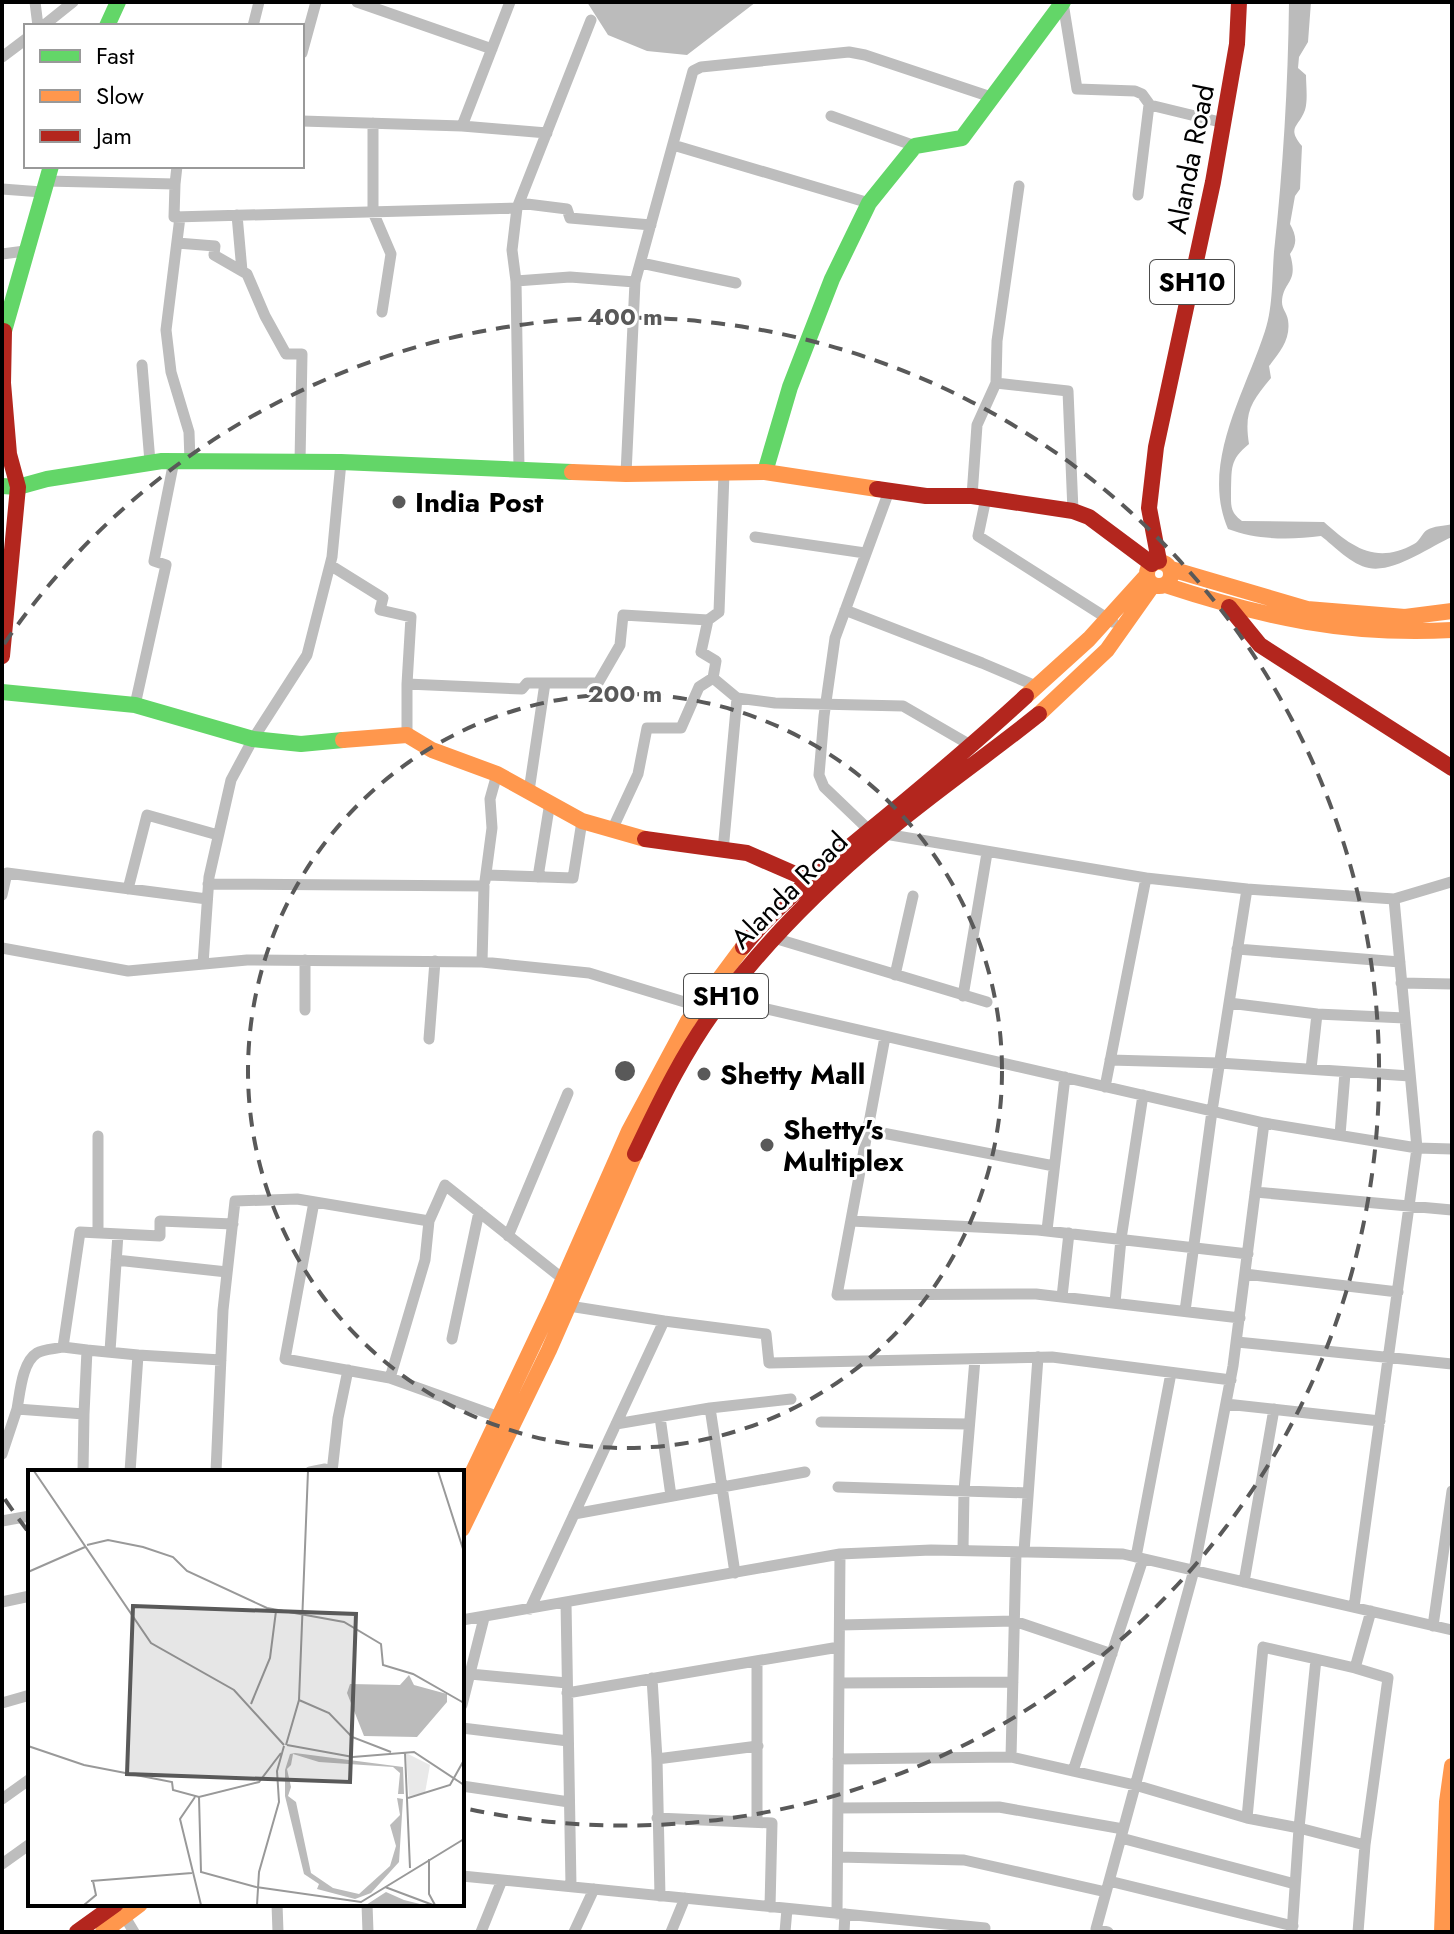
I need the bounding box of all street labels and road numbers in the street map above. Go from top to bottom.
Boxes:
street label: Alanda Road [1156,81,1225,237]
road number: SH10 [1150,260,1234,304]
street label: Alanda Road [721,822,857,958]
road number: SH10 [684,974,768,1018]

